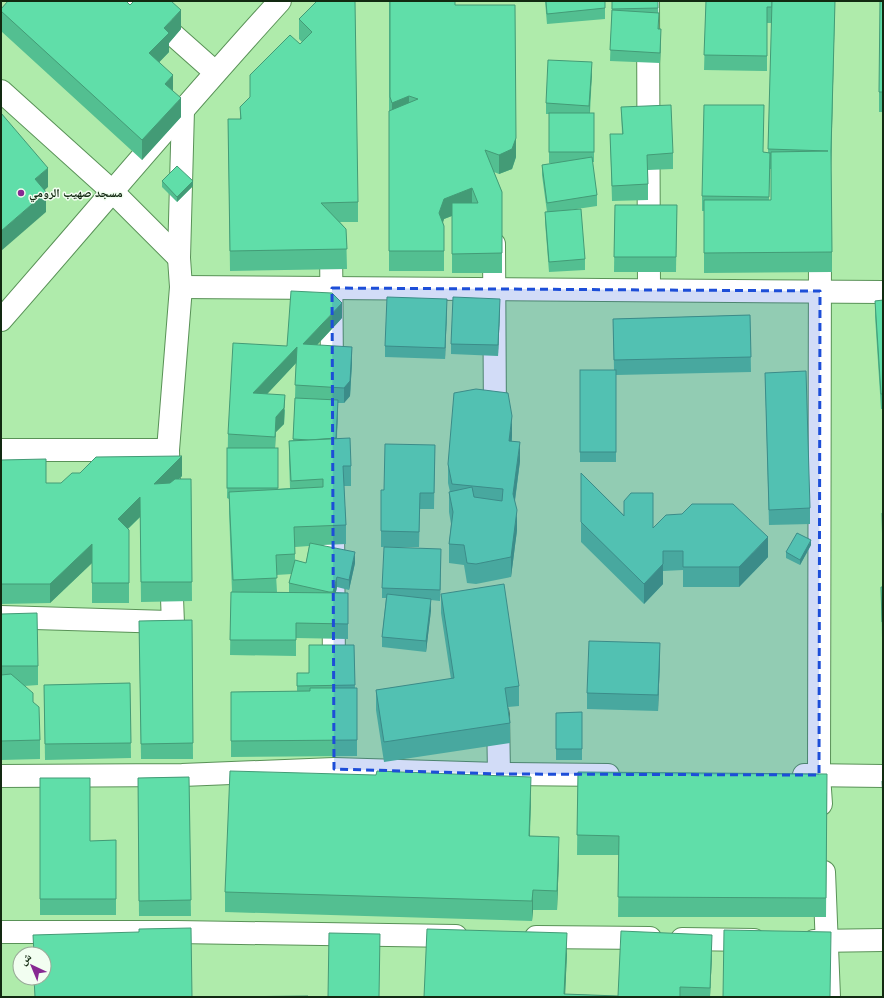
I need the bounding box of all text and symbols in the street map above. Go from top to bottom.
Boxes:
place label: مسجد صهيب الرومي [29,186,123,203]
marker: مسجد صهيب الرومي [16,188,26,198]
north arrow [12,946,52,986]
text: ش [17,950,35,969]

